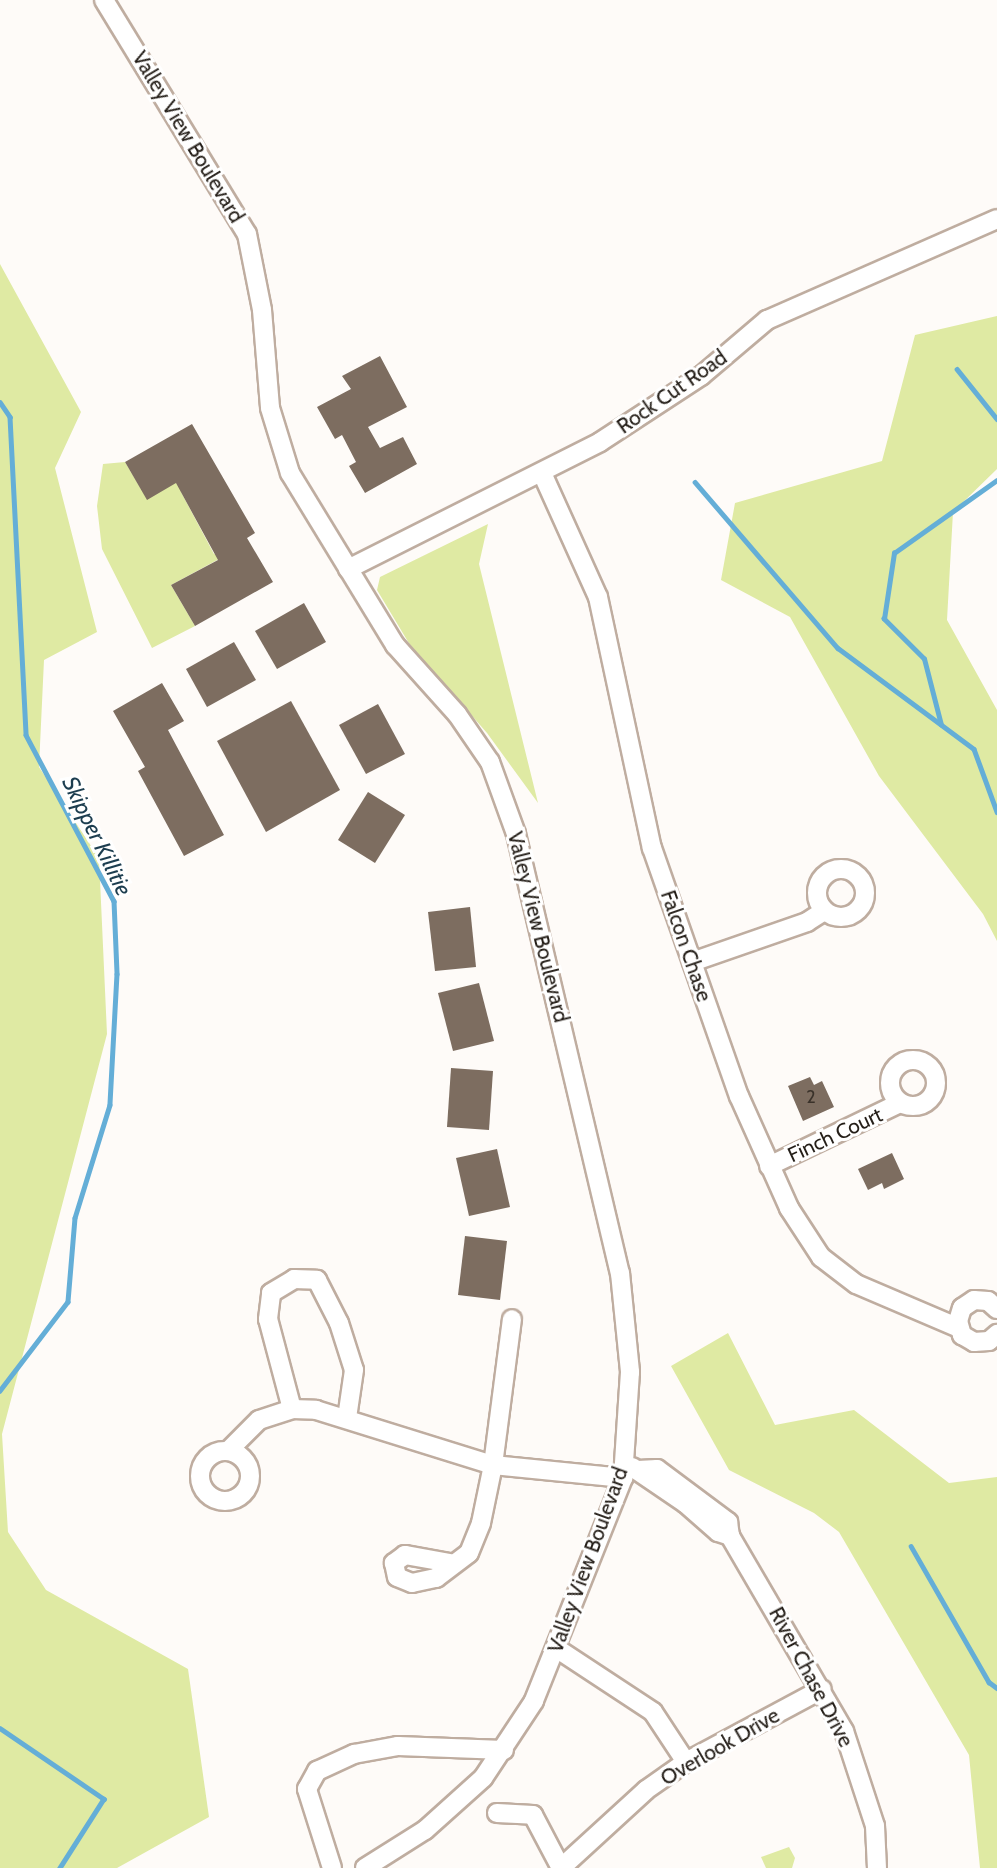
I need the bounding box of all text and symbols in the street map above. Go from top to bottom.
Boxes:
street label: Valley View Boulevard [127,47,249,227]
street label: Rock Cut Road [612,345,732,439]
water label: Skipper Killitie [56,772,138,900]
street label: Valley View Boulevard [502,829,574,1025]
street label: Falcon Chase [655,887,717,1005]
house number: 2 [806,1086,816,1108]
street label: Finch Court [784,1102,886,1168]
street label: Valley View Boulevard [543,1464,633,1656]
street label: River Chase Drive [764,1603,858,1751]
street label: Overlook Drive [656,1703,784,1791]

